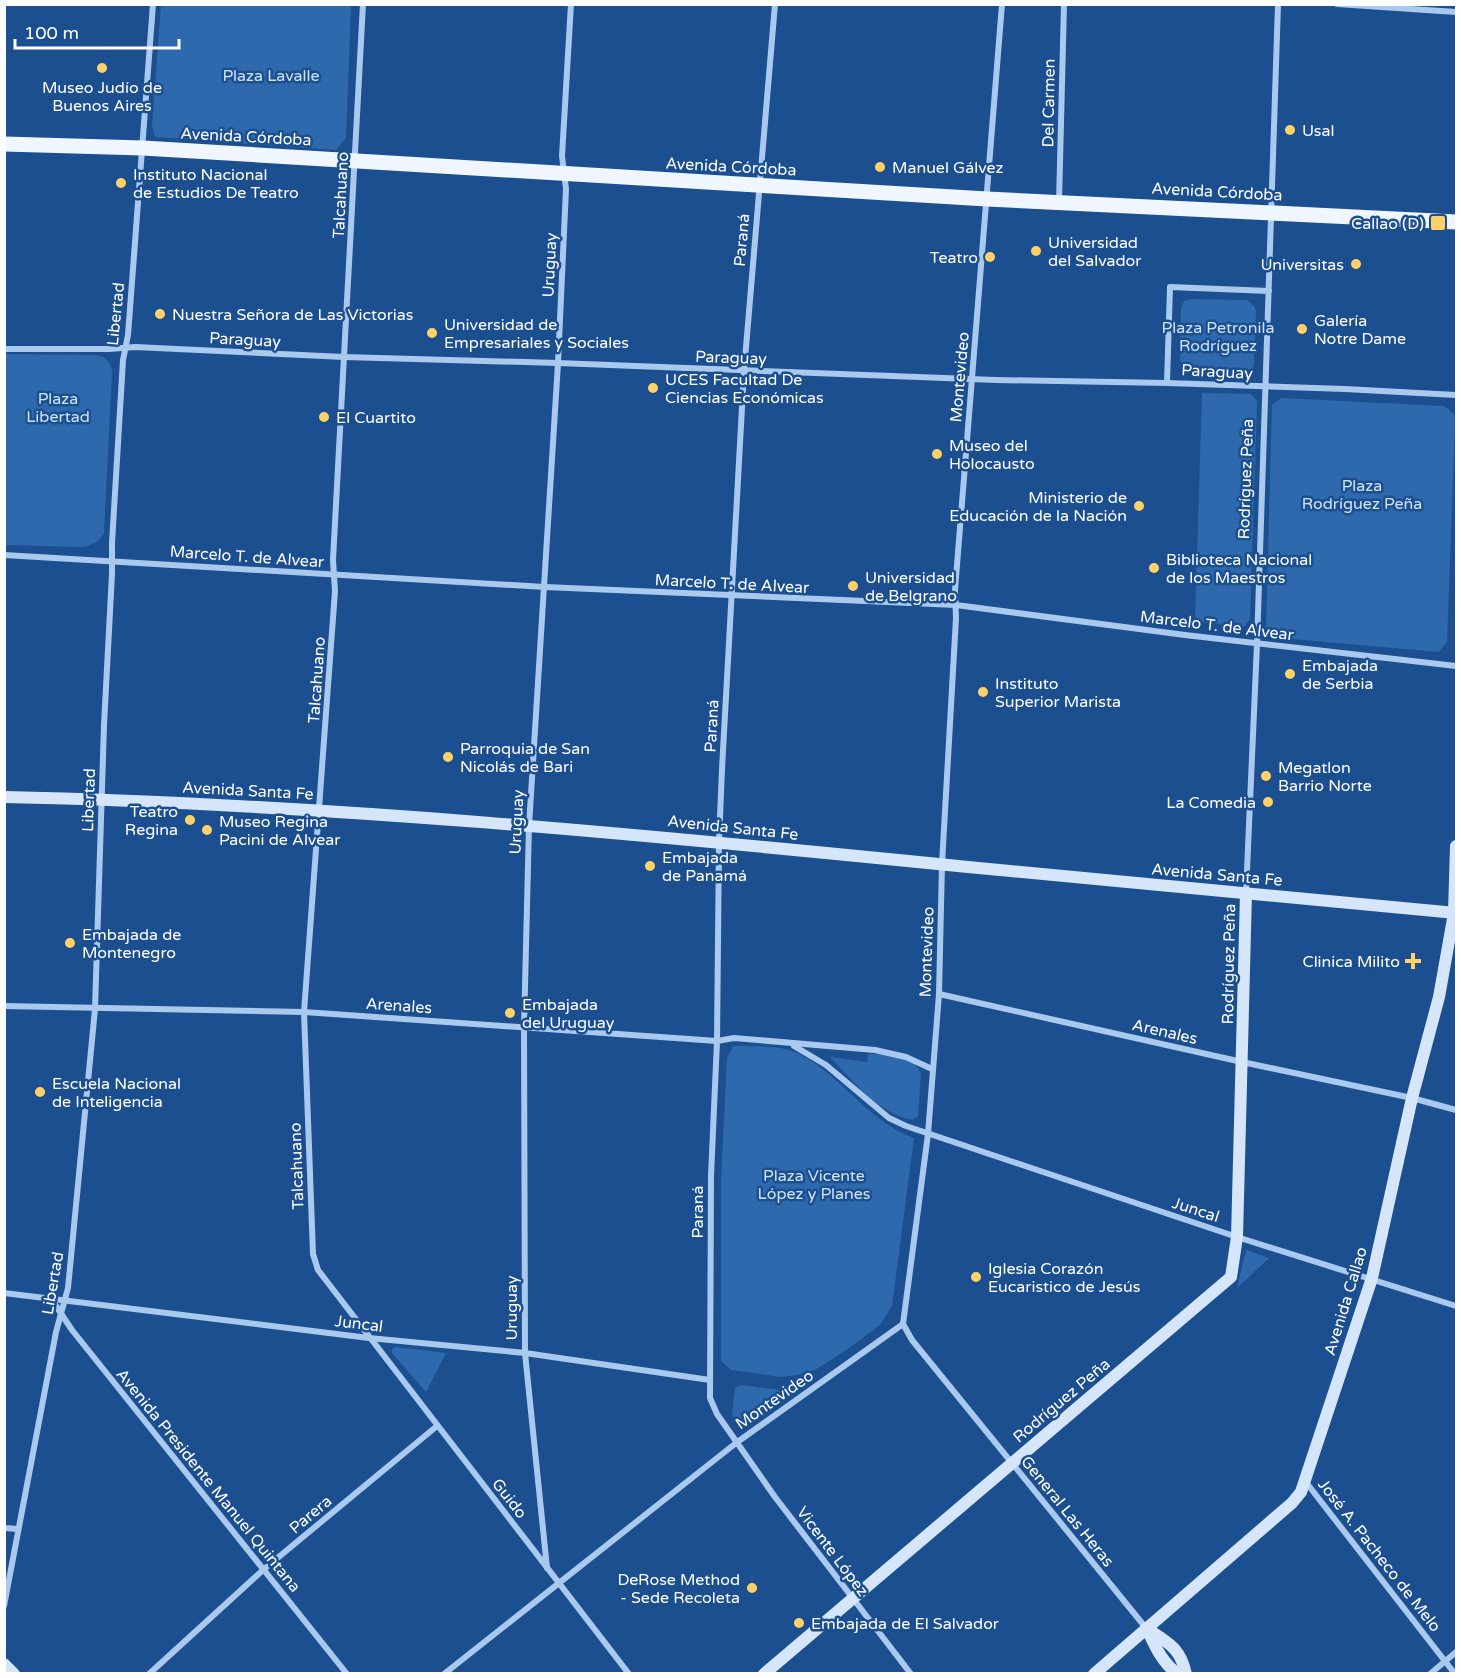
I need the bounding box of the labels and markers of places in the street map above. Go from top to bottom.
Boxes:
marker: Museo Judío de Buenos Aires [95,61,109,75]
place label: Museo Judío de Buenos Aires [42,78,162,116]
place label: Usal [1302,121,1335,141]
marker: Usal [1283,123,1297,137]
place label: Manuel Gálvez [892,158,1004,178]
marker: Manuel Gálvez [873,160,887,174]
place label: Instituto Nacional de Estudios De Teatro [133,165,299,203]
marker: Instituto Nacional de Estudios De Teatro [114,176,128,190]
place label: Callao (D) [1351,214,1424,234]
marker: Callao (D) [1429,214,1447,232]
place label: Universidad del Salvador [1048,233,1142,271]
marker: Universidad del Salvador [1029,244,1043,258]
place label: Teatro [930,248,978,268]
marker: Teatro [983,250,997,264]
place label: Universitas [1260,255,1344,275]
marker: Universitas [1349,257,1363,271]
place label: Nuestra Señora de Las Victorias [172,305,413,325]
marker: Nuestra Señora de Las Victorias [153,307,167,321]
place label: Galería Notre Dame [1314,311,1406,349]
place label: Universidad de Empresariales y Sociales [444,315,629,353]
marker: Galería Notre Dame [1295,322,1309,336]
marker: Universidad de Empresariales y Sociales [425,326,439,340]
place label: UCES Facultad De Ciencias Económicas [665,370,824,408]
marker: UCES Facultad De Ciencias Económicas [646,381,660,395]
place label: El Cuartito [336,408,416,428]
marker: El Cuartito [317,410,331,424]
place label: Museo del Holocausto [949,436,1035,474]
marker: Museo del Holocausto [930,447,944,461]
place label: Ministerio de Educación de la Nación [949,488,1127,526]
marker: Ministerio de Educación de la Nación [1132,499,1146,513]
place label: Biblioteca Nacional de los Maestros [1166,550,1312,588]
marker: Biblioteca Nacional de los Maestros [1147,561,1161,575]
place label: Universidad de Belgrano [865,568,957,606]
marker: Universidad de Belgrano [846,579,860,593]
place label: Embajada de Serbia [1302,656,1378,694]
marker: Embajada de Serbia [1283,667,1297,681]
place label: Instituto Superior Marista [995,674,1121,712]
marker: Instituto Superior Marista [976,685,990,699]
place label: Parroquia de San Nicolás de Bari [460,739,590,777]
marker: Parroquia de San Nicolás de Bari [441,750,455,764]
place label: Megatlon Barrio Norte [1278,758,1372,796]
marker: Megatlon Barrio Norte [1259,769,1273,783]
place label: La Comedia [1166,793,1256,813]
marker: La Comedia [1261,795,1275,809]
place label: Teatro Regina [125,802,178,840]
place label: Museo Regina Pacini de Alvear [219,812,341,850]
marker: Teatro Regina [183,813,197,827]
marker: Museo Regina Pacini de Alvear [200,823,214,837]
place label: Embajada de Panamá [662,848,747,886]
marker: Embajada de Panamá [643,859,657,873]
place label: Embajada de Montenegro [82,925,181,963]
marker: Embajada de Montenegro [63,936,77,950]
place label: Clinica Milito [1303,952,1400,972]
marker: Clinica Milito [1404,952,1422,970]
place label: Embajada del Uruguay [522,995,615,1033]
marker: Embajada del Uruguay [503,1006,517,1020]
place label: Escuela Nacional de Inteligencia [52,1074,181,1112]
marker: Escuela Nacional de Inteligencia [33,1085,47,1099]
place label: Iglesia Corazón Eucaristico de Jesús [988,1259,1140,1297]
marker: Iglesia Corazón Eucaristico de Jesús [969,1270,983,1284]
place label: DeRose Method - Sede Recoleta [617,1570,740,1608]
marker: DeRose Method - Sede Recoleta [745,1581,759,1595]
place label: Embajada de El Salvador [811,1614,1000,1634]
marker: Embajada de El Salvador [792,1616,806,1630]

